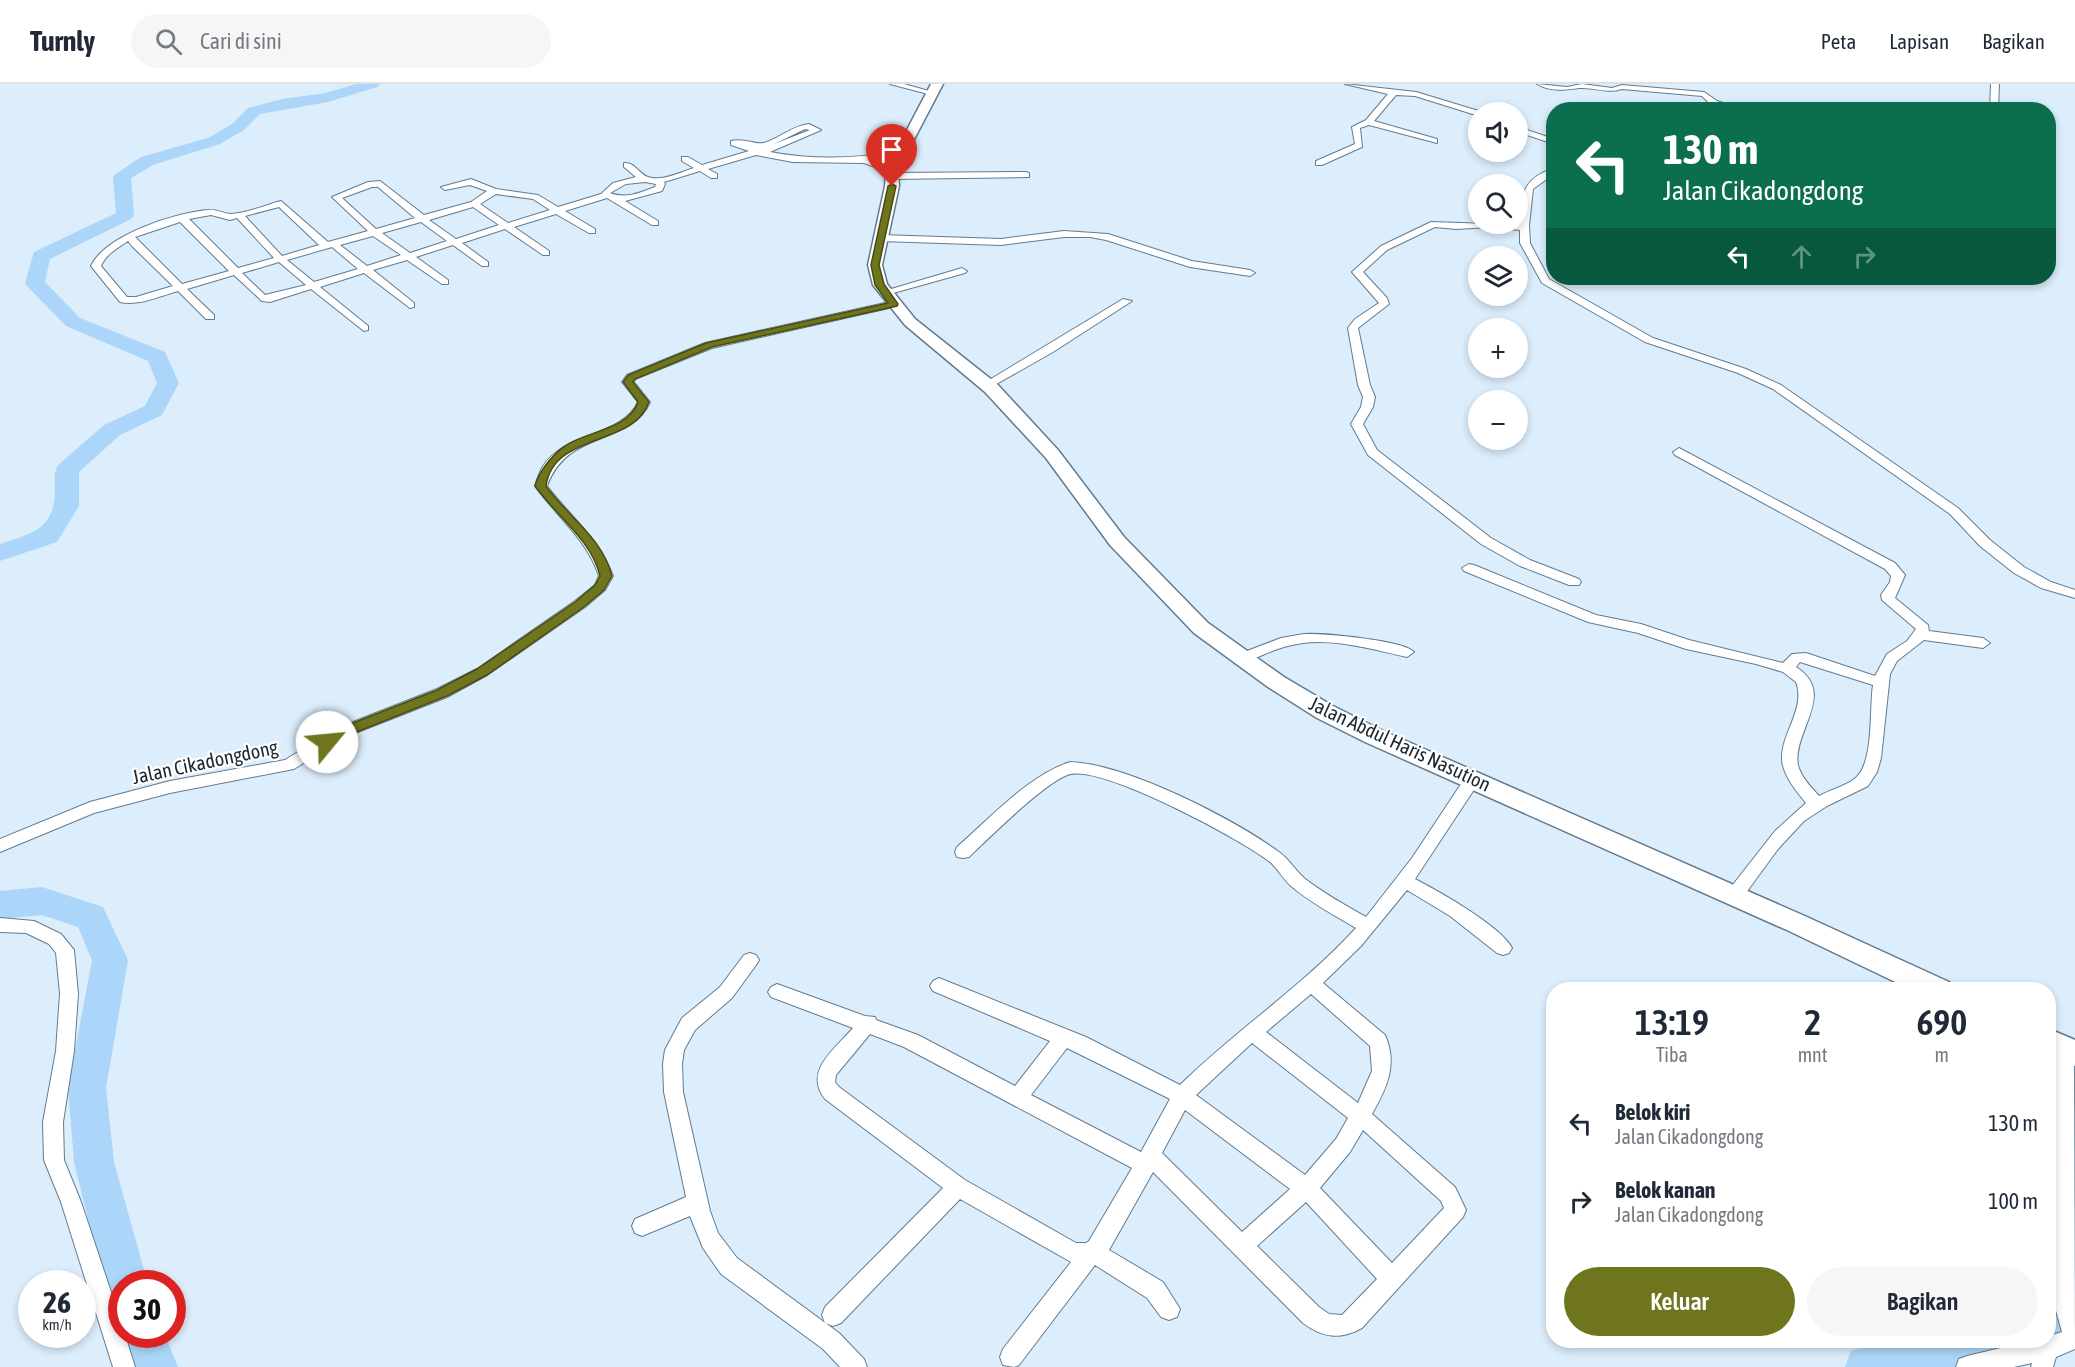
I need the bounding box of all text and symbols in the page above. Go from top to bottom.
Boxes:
search box [131,14,551,68]
text: Turnly [30,25,95,57]
icon: search [152,25,185,58]
text: Cari di sini [200,28,282,54]
text: Peta [1821,29,1856,53]
text: Lapisan [1889,29,1949,53]
text: Bagikan [1982,29,2045,53]
map controls [1468,102,1528,450]
button: sound [1468,102,1528,162]
pin [866,124,917,186]
text: 130 m [1663,125,1758,173]
icon: left [1564,126,1642,204]
icon: arrive [875,133,908,166]
button: search [1468,174,1528,234]
text: Jalan Cikadongdong [1663,175,1863,206]
icon: left [1722,240,1755,273]
icon: ahead [1785,240,1818,273]
icon: right [1848,240,1881,273]
button: layers [1468,246,1528,306]
button: + [1468,318,1528,378]
button: − [1468,390,1528,450]
street label: Jalan Abdul Haris Nasution [1306,691,1495,796]
position arrow [295,710,359,774]
street label: Jalan Cikadongdong [130,735,280,788]
text: 13:19 [1635,1001,1709,1043]
text: 2 [1804,1001,1821,1043]
text: 690 [1916,1001,1967,1043]
text: Tiba [1656,1043,1688,1066]
text: mnt [1798,1043,1828,1066]
text: m [1935,1043,1949,1066]
text: Belok kiri [1615,1099,1690,1125]
icon: left [1564,1107,1597,1140]
text: 130 m [1988,1110,2038,1136]
text: Jalan Cikadongdong [1615,1125,1763,1148]
text: Belok kanan [1615,1177,1716,1203]
icon: right [1564,1185,1597,1218]
text: 100 m [1988,1188,2038,1214]
text: Jalan Cikadongdong [1615,1203,1763,1226]
button: Keluar [1564,1267,1795,1336]
button: Bagikan [1807,1267,2038,1336]
speed limit sign: 30 [108,1270,186,1348]
text: 26 [43,1285,71,1319]
text: km/h [42,1316,72,1333]

